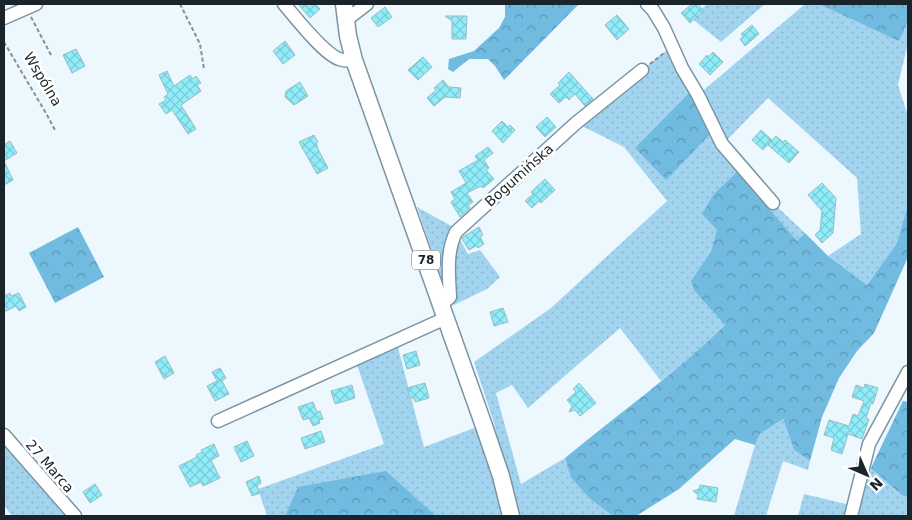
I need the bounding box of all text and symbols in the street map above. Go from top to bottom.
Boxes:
street label: Wspólna [21,49,65,109]
street label: Bogumińska [482,140,556,210]
road number: 78 [412,250,440,270]
street label: 27 Marca [23,436,77,496]
north arrow [842,450,892,500]
text: N [866,474,886,494]

